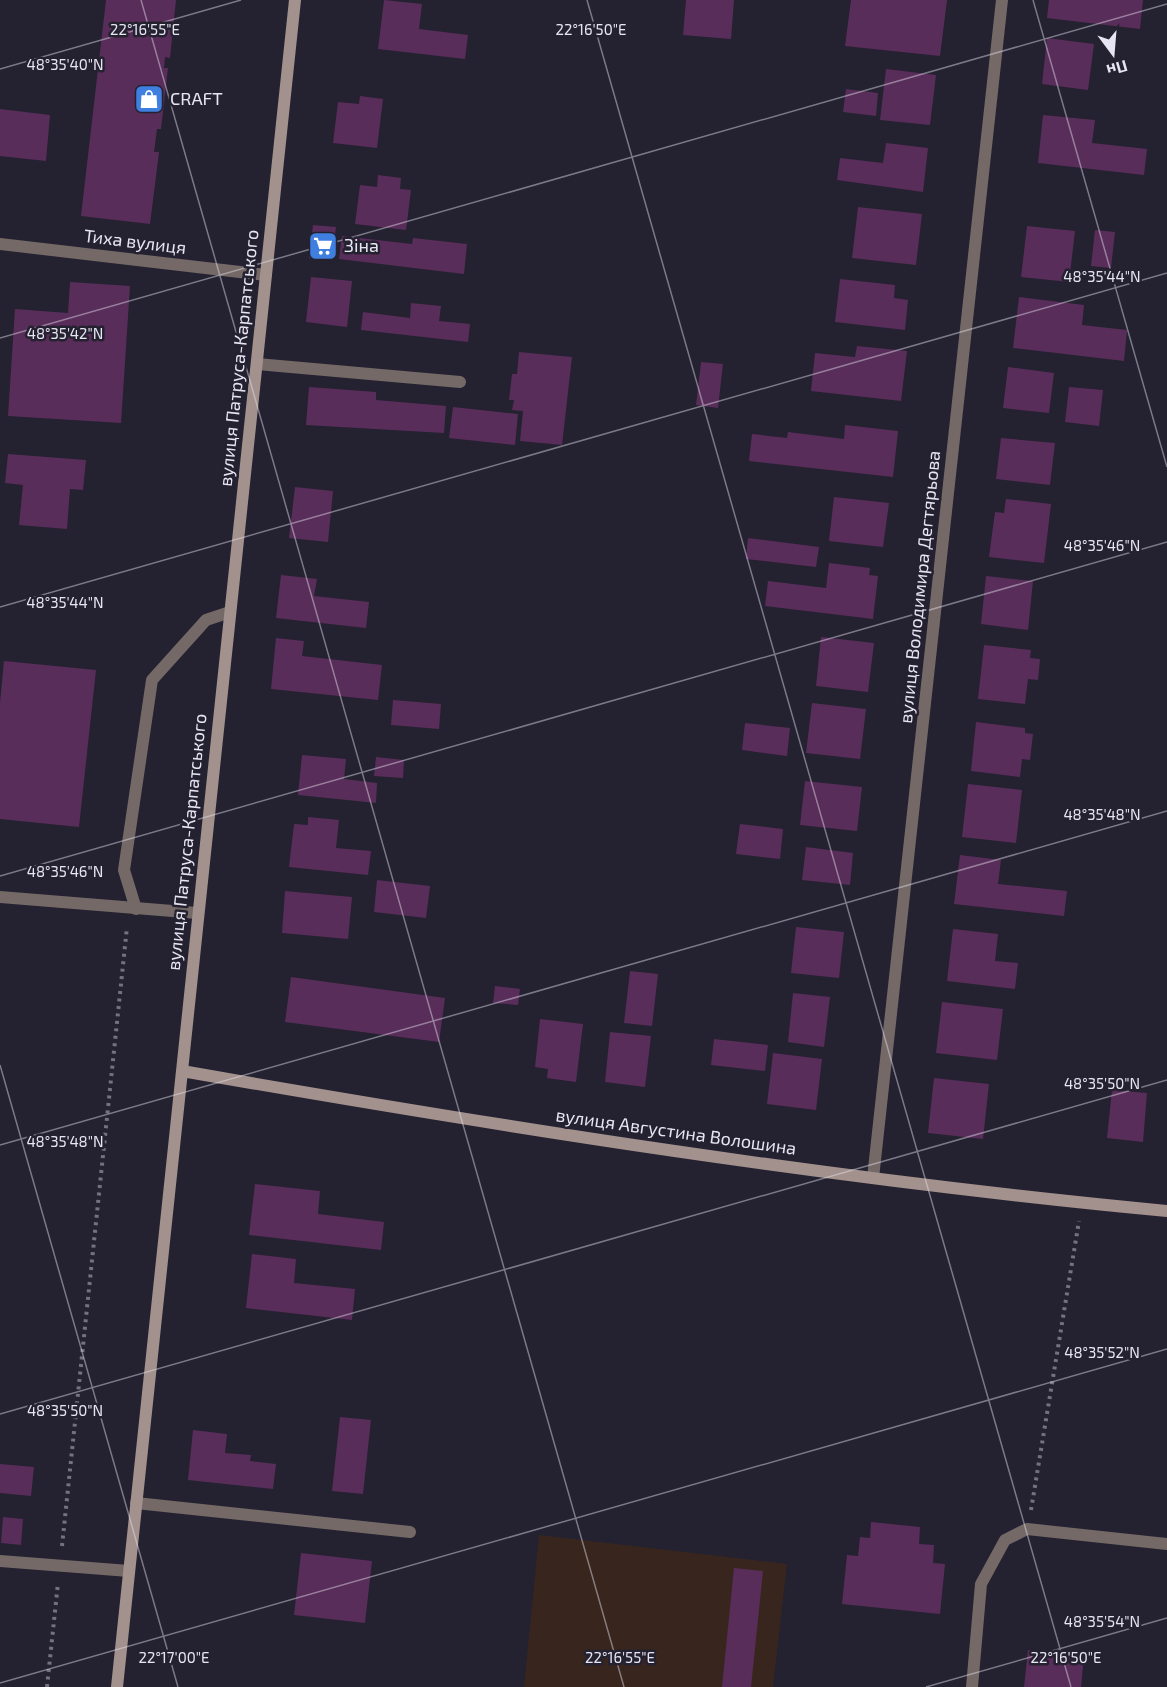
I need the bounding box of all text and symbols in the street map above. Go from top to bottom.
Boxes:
text: 22°16'55"E [110,20,180,38]
text: 22°16'50"E [556,20,626,38]
north arrow [1083,24,1143,84]
text: 48°35'40"N [26,55,104,73]
text: Пн [1105,57,1130,81]
shop icon: CRAFT [133,83,165,115]
place label: CRAFT [170,87,223,109]
street label: Тиха вулиця [83,224,188,258]
street label: вулиця Патруса-Карпатського [214,228,262,487]
supermarket icon: Зіна [307,230,339,262]
place label: Зіна [344,234,379,256]
text: 48°35'44"N [1063,267,1141,285]
text: 48°35'42"N [27,324,103,342]
street label: вулиця Володимира Дегтярьова [894,449,944,724]
text: 48°35'46"N [1064,536,1140,554]
text: 48°35'44"N [26,593,104,611]
street label: вулиця Патруса-Карпатського [162,712,210,971]
text: 48°35'48"N [1063,805,1141,823]
text: 48°35'46"N [27,862,103,880]
text: 48°35'50"N [1064,1074,1140,1092]
street label: вулиця Августина Волошина [554,1103,798,1159]
text: 48°35'48"N [26,1132,104,1150]
text: 48°35'52"N [1064,1343,1140,1361]
text: 48°35'50"N [27,1401,103,1419]
text: 48°35'54"N [1064,1612,1140,1630]
text: 22°17'00"E [139,1648,209,1666]
text: 22°16'55"E [585,1648,655,1666]
text: 22°16'50"E [1031,1648,1101,1666]

